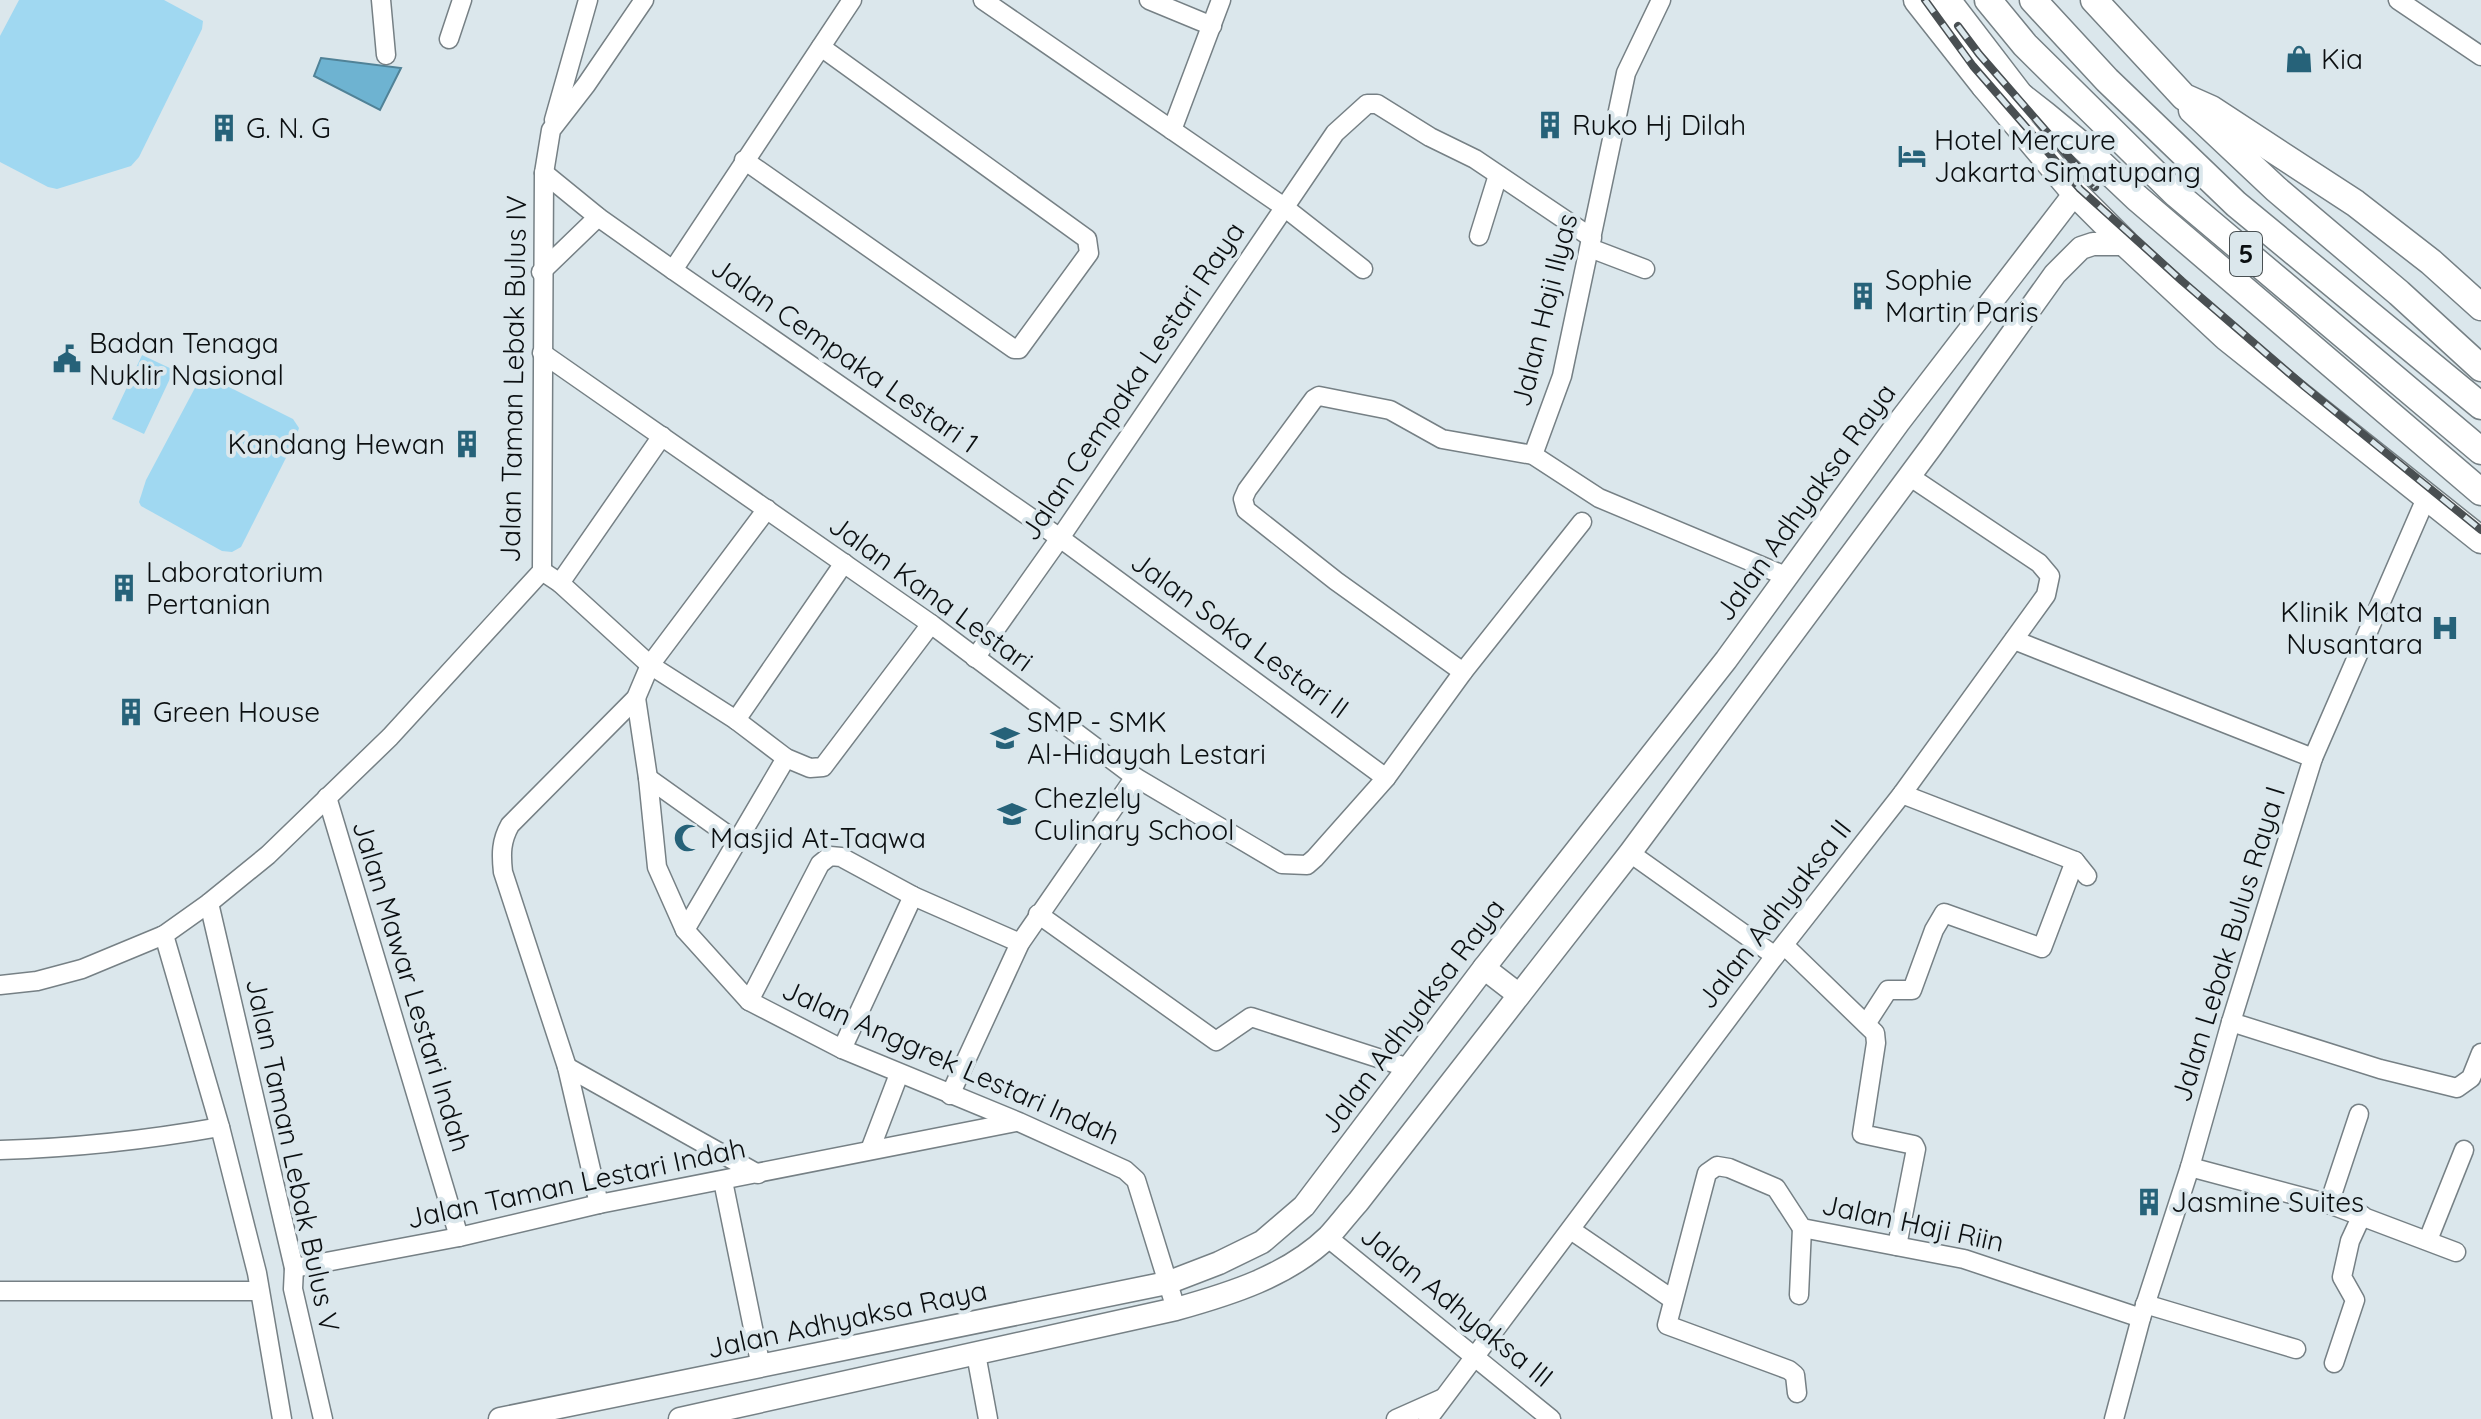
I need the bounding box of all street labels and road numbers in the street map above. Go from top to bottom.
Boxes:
street label: Jalan Taman Lebak Bulus IV [492,195,533,563]
street label: Jalan Haji Ilyas [1503,210,1584,410]
street label: Jalan Cempaka Lestari Raya [1012,215,1251,547]
road number: 5 [2230,232,2262,276]
street label: Jalan Cempaka Lestari 1 [705,249,986,460]
street label: Jalan Adhyaksa Raya [1707,376,1903,627]
street label: Jalan Kana Lestari [822,507,1040,678]
street label: Jalan Soka Lestari II [1124,544,1356,725]
street label: Jalan Lebak Bulus Raya I [2163,782,2292,1106]
street label: Jalan Adhyaksa II [1689,812,1858,1015]
street label: Jalan Mawar Lestari Indah [345,816,480,1156]
street label: Jalan Adhyaksa Raya [1312,891,1511,1140]
street label: Jalan Anggrek Lestari Indah [777,971,1125,1152]
street label: Jalan Taman Lebak Bulus V [239,975,348,1335]
street label: Jalan Taman Lestari Indah [403,1129,748,1236]
street label: Jalan Haji Riin [1819,1186,2007,1259]
street label: Jalan Adhyaksa III [1354,1217,1561,1394]
street label: Jalan Adhyaksa Raya [704,1272,990,1365]

